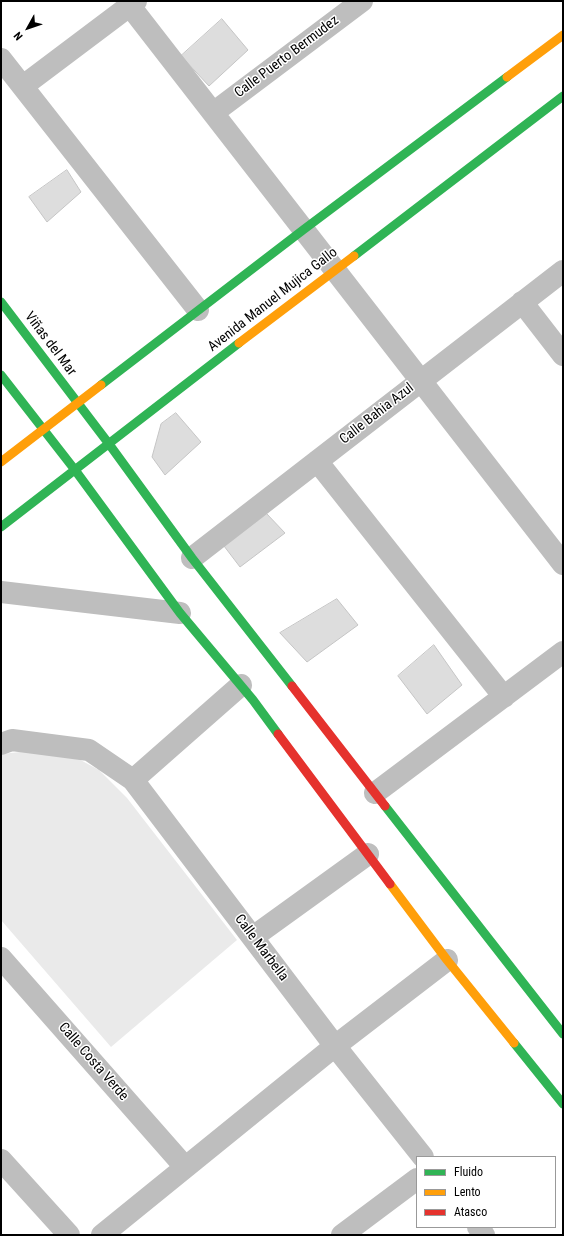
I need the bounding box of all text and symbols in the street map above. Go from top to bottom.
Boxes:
north arrow [8,8,48,48]
street label: Calle Puerto Bermudez [232,12,342,102]
text: N [11,29,26,43]
street label: Avenida Manuel Mujica Gallo [205,244,341,356]
street label: Viñas del Mar [21,309,79,379]
street label: Calle Bahia Azul [337,380,417,448]
street label: Calle Marbella [231,911,291,985]
street label: Calle Costa Verde [55,1020,131,1104]
legend [416,1156,556,1228]
text: Fluido [454,1165,483,1179]
text: Lento [454,1185,481,1199]
text: Atasco [454,1205,487,1219]

